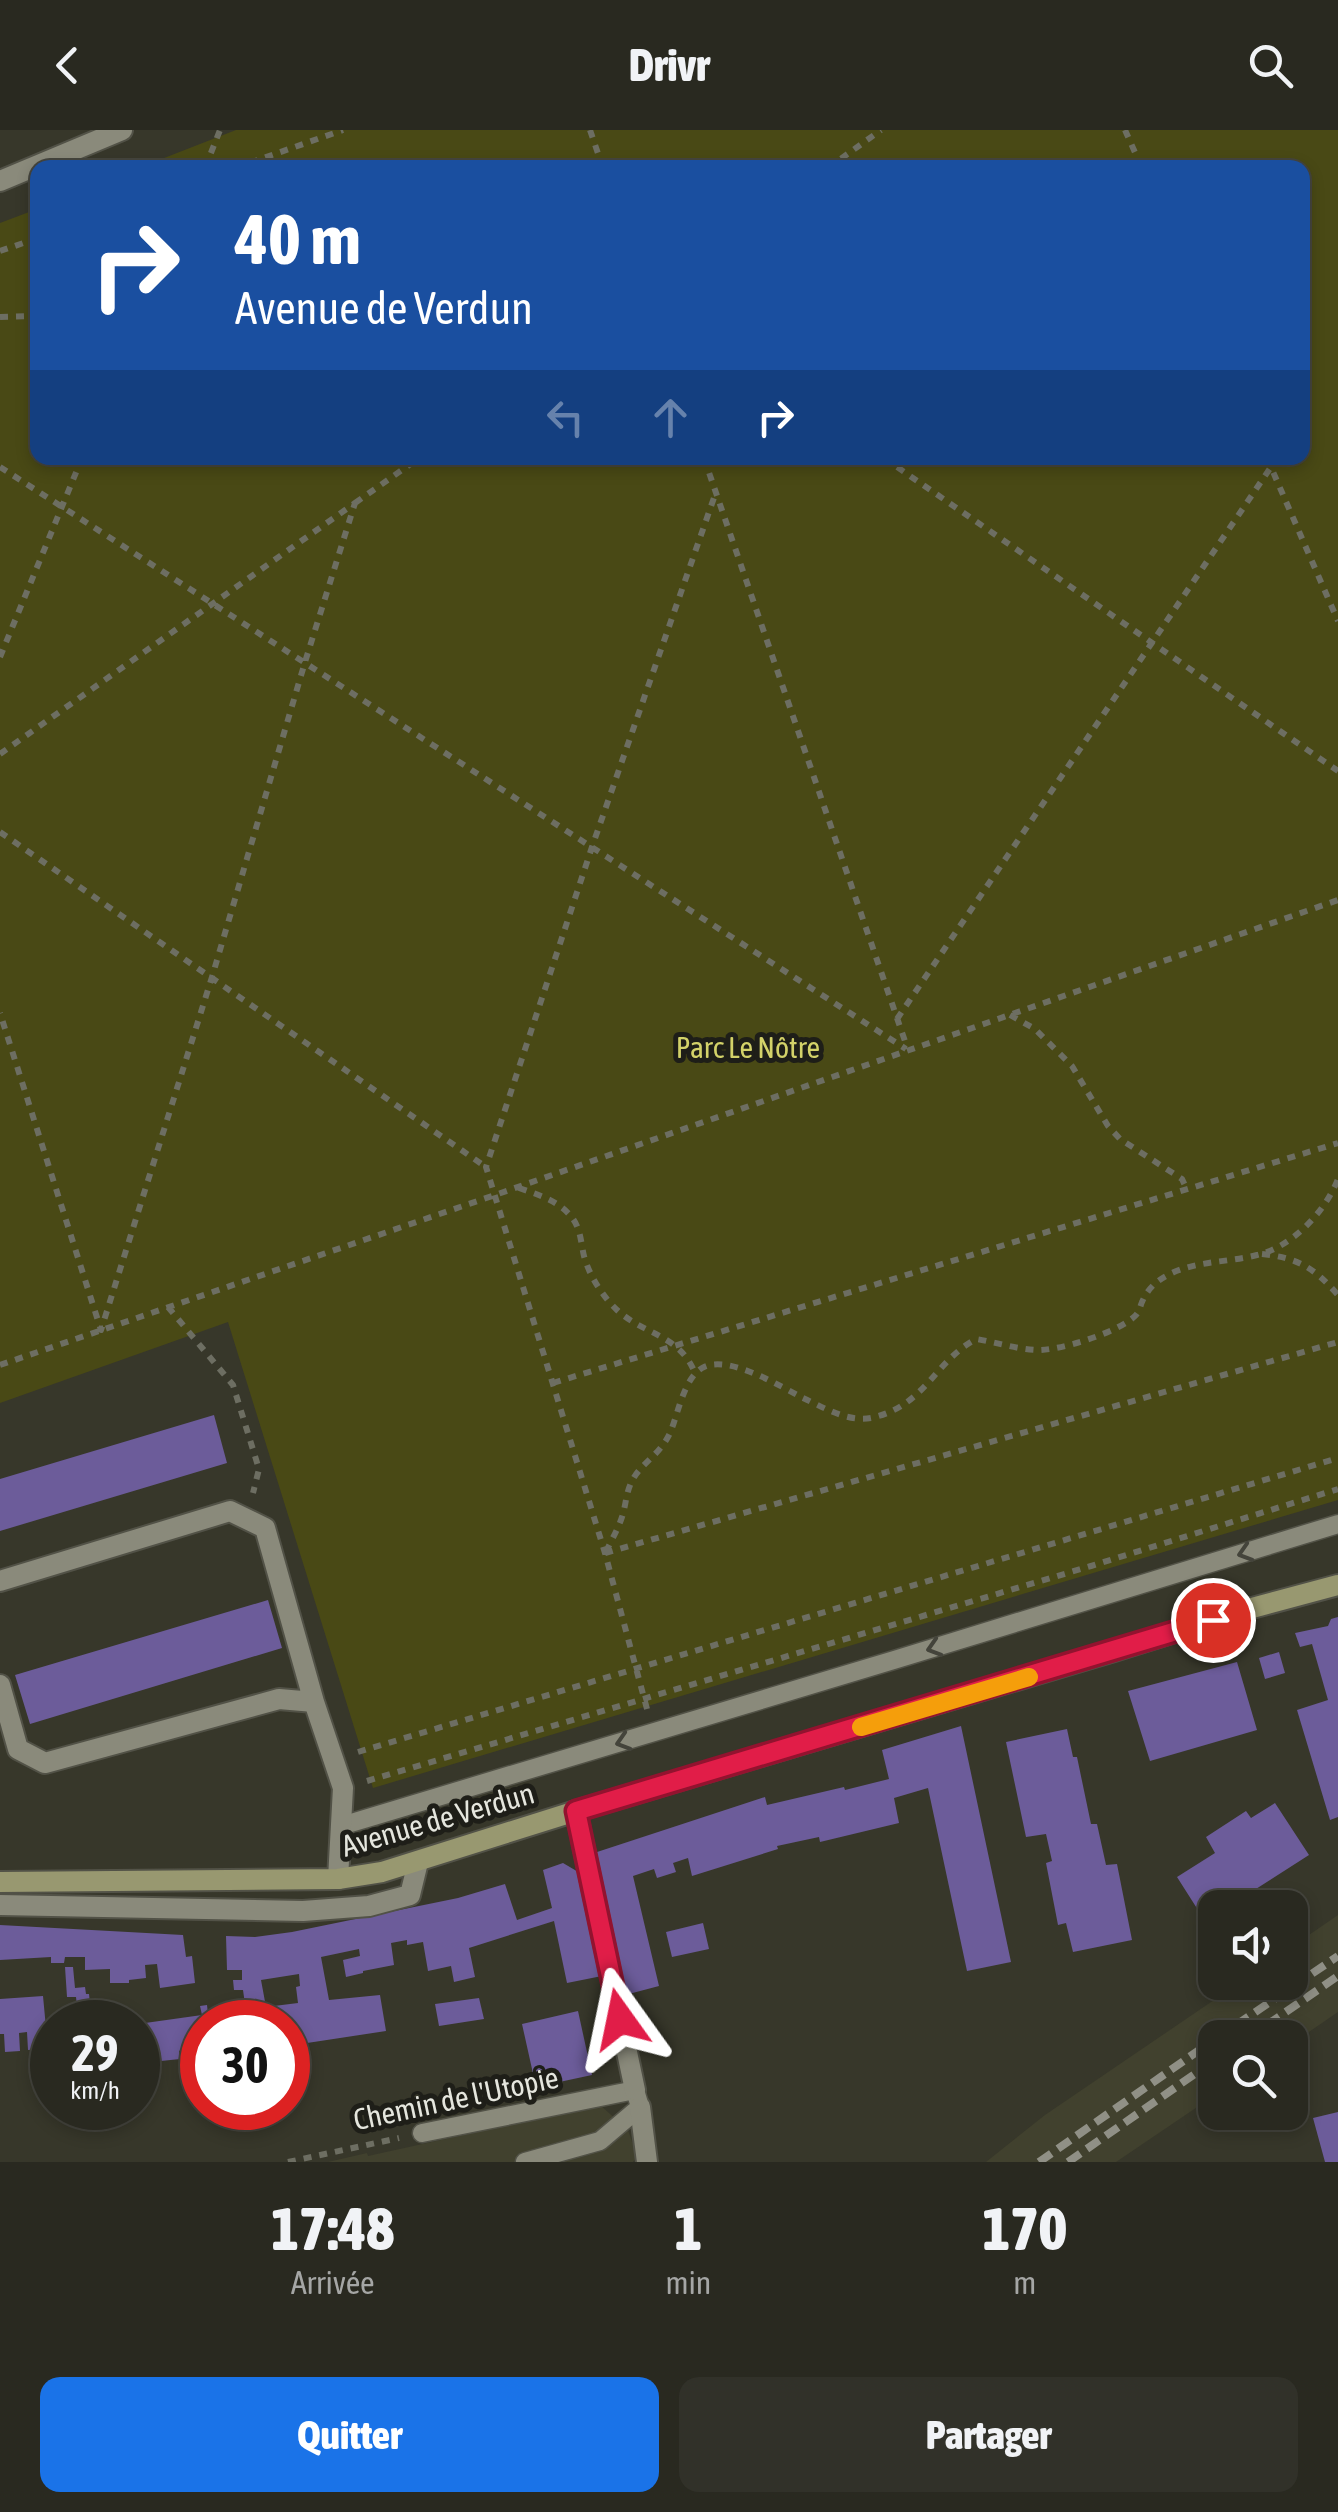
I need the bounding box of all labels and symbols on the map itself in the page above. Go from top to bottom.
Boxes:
park label: Parc Le Nôtre [676,1030,820,1064]
one-way arrow [1237,1541,1254,1562]
pin [1171,1578,1256,1663]
one-way arrow [926,1636,943,1657]
one-way arrow [615,1730,632,1751]
street label: Avenue de Verdun [338,1775,538,1863]
position arrow [568,1967,672,2071]
speed limit sign: 30 [180,2000,310,2130]
street label: Chemin de l'Utopie [350,2060,561,2136]

